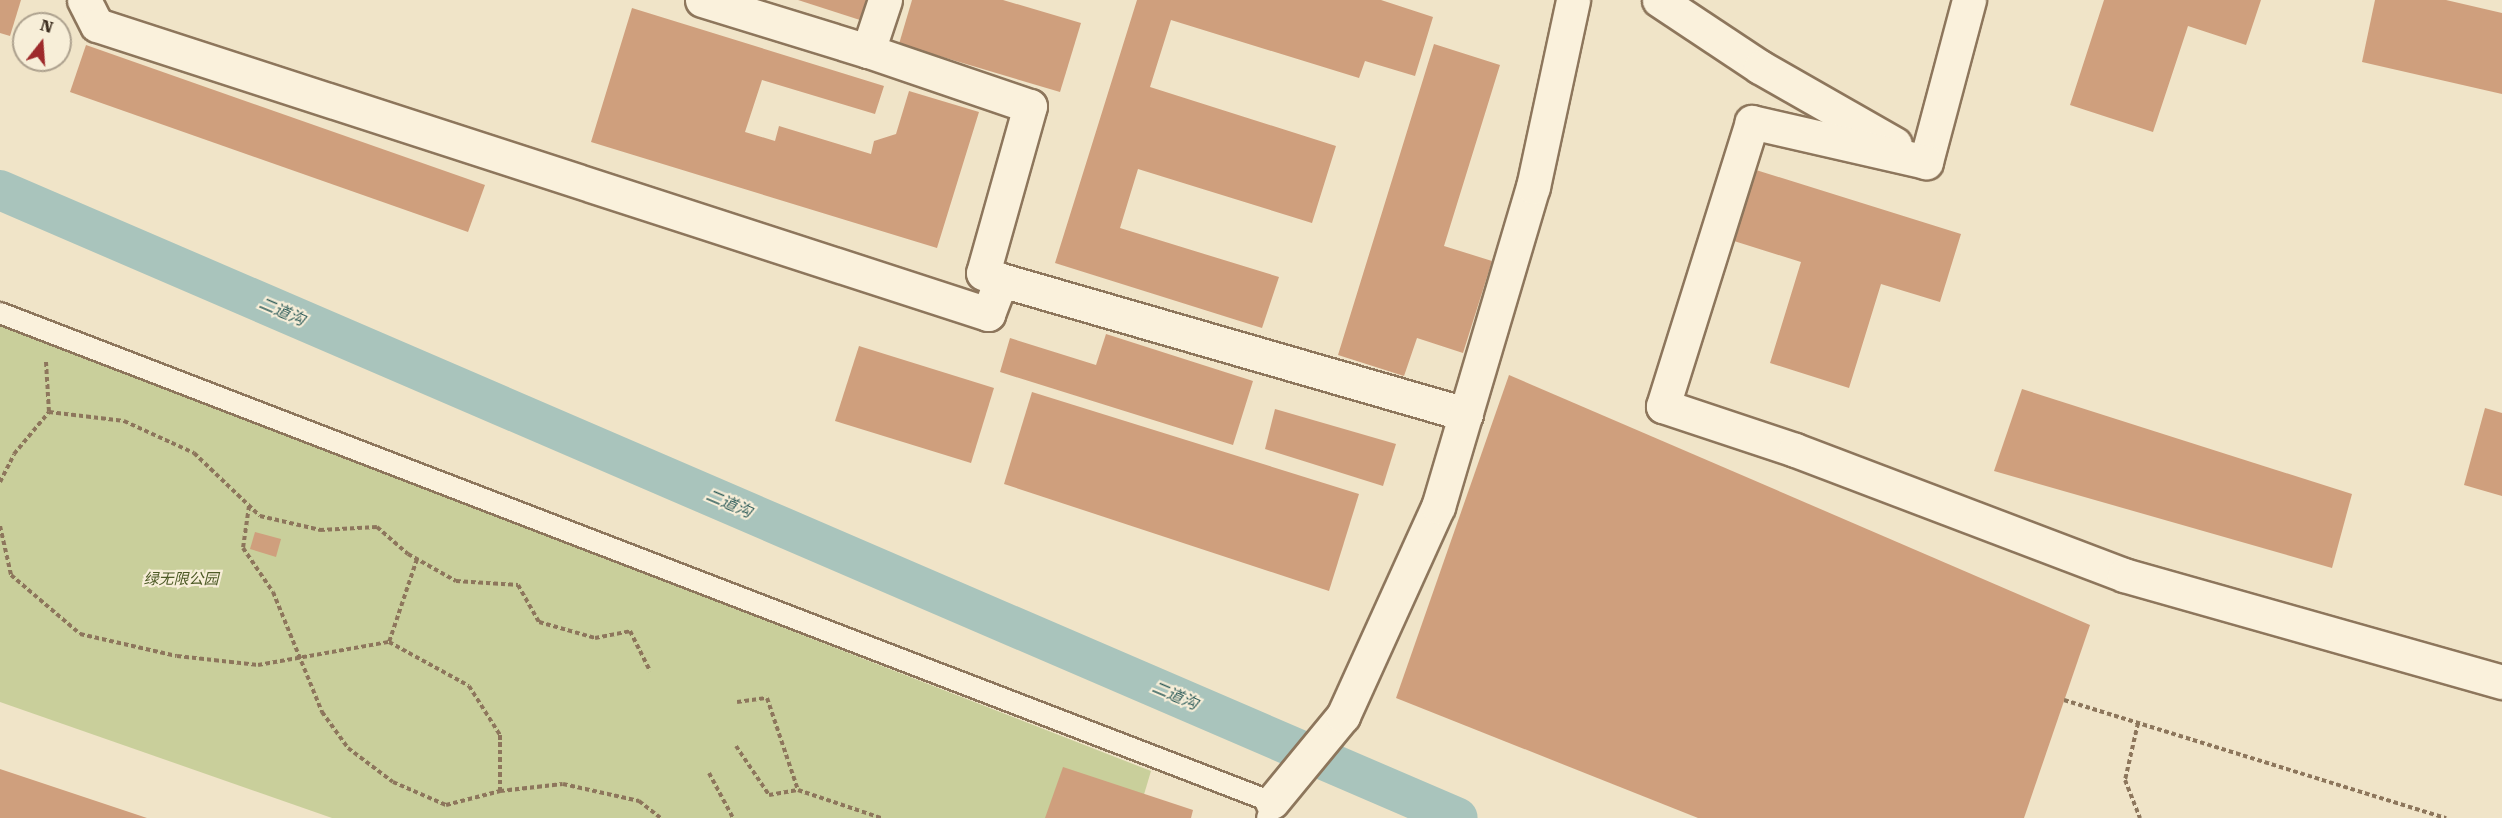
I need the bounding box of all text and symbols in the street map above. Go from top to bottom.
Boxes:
north arrow [12,12,72,72]
text: N [38,15,55,37]
water label: 二道沟 [256,294,308,330]
water label: 二道沟 [703,486,755,522]
park label: 绿无限公园 [144,571,218,589]
water label: 二道沟 [1149,678,1201,714]

